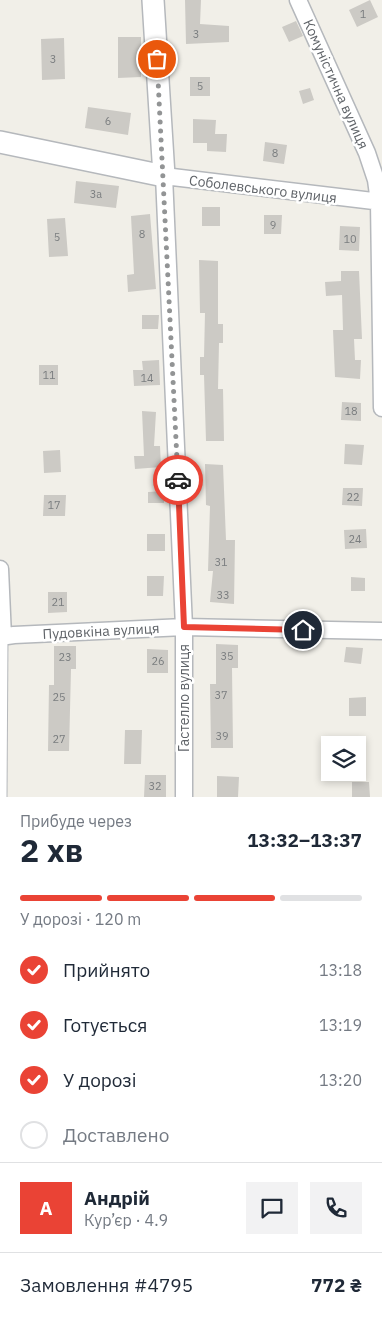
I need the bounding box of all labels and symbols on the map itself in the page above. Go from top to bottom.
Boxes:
house number: 1 [360,7,367,21]
street label: Комуністична вулиця [299,16,373,152]
house number: 3 [193,27,199,41]
pin [136,38,178,80]
house number: 3 [50,52,56,66]
house number: 5 [197,79,203,93]
house number: 6 [105,114,111,128]
house number: 8 [272,146,278,160]
street label: Соболевського вулиця [188,171,338,207]
house number: 3а [90,187,102,201]
house number: 9 [270,218,276,232]
house number: 8 [139,227,145,241]
house number: 5 [54,230,60,244]
house number: 10 [343,232,357,246]
house number: 11 [42,368,56,382]
house number: 14 [140,371,154,385]
house number: 18 [344,404,358,418]
courier [153,455,203,505]
house number: 22 [346,490,360,504]
house number: 17 [47,498,61,512]
house number: 24 [348,532,362,546]
house number: 31 [214,555,228,569]
house number: 33 [216,588,230,602]
house number: 21 [51,595,65,609]
pin [282,609,324,651]
street label: Пудовкіна вулиця [42,619,160,643]
street label: Гастелло вулиця [175,644,193,752]
house number: 35 [220,649,234,663]
house number: 23 [58,650,72,664]
house number: 26 [151,654,165,668]
house number: 37 [214,688,228,702]
house number: 25 [52,690,66,704]
house number: 39 [215,729,229,743]
house number: 27 [52,732,66,746]
house number: 32 [148,779,162,793]

